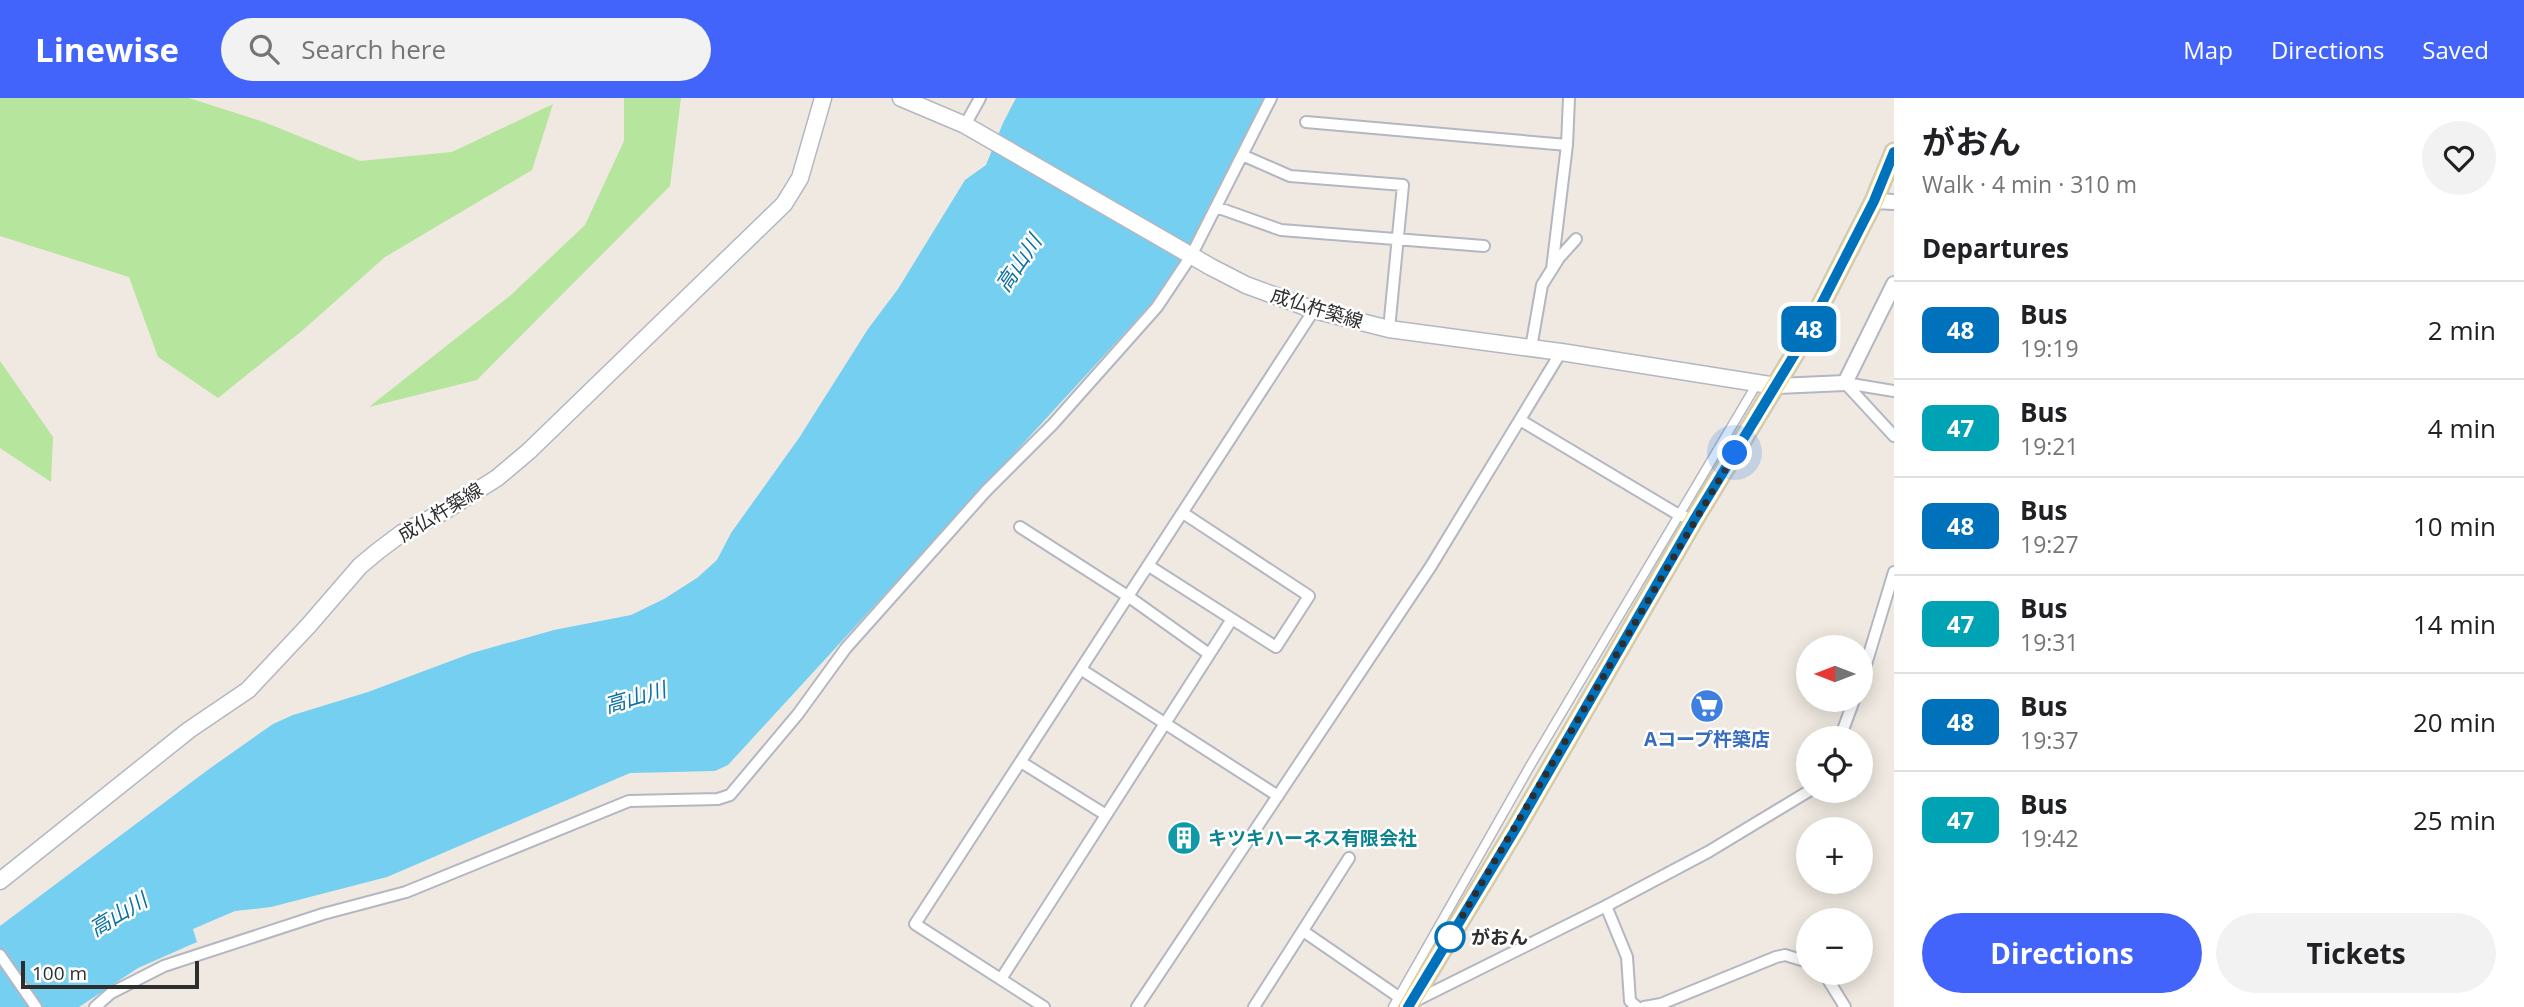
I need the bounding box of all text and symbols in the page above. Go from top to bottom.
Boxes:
search box [221,18,711,81]
text: Linewise [35,27,179,72]
icon: search [245,30,283,68]
text: Search here [301,31,446,67]
text: Map [2183,33,2233,66]
text: Directions [2271,33,2384,66]
text: Saved [2422,33,2489,66]
text: がおん [1922,119,2021,164]
button: heart [2422,121,2496,195]
text: Walk · 4 min · 310 m [1922,168,2137,200]
water label: 高山川 [989,227,1048,297]
text: Departures [1922,230,2069,266]
street label: 成仏杵築線 [1268,282,1366,334]
text: Bus [2020,296,2067,332]
line badge: 48 [1778,306,1840,352]
text: 48 [1795,312,1823,345]
text: 2 min [2428,312,2496,348]
text: 48 [1947,313,1974,346]
text: 19:19 [2020,332,2079,364]
text: Bus [2020,394,2067,430]
text: 4 min [2428,410,2496,446]
text: 47 [1947,411,1974,444]
text: 19:21 [2020,430,2079,462]
your location [1717,435,1752,470]
street label: 成仏杵築線 [393,476,487,548]
text: Bus [2020,492,2067,528]
text: 10 min [2413,508,2496,544]
text: 48 [1947,509,1974,542]
text: 19:27 [2020,528,2079,560]
text: Bus [2020,590,2067,626]
text: 14 min [2413,606,2496,642]
text: 47 [1947,607,1974,640]
text: 19:31 [2020,626,2079,658]
north arrow [1796,635,1872,712]
map controls [1796,635,1873,985]
water label: 高山川 [601,674,671,719]
supermarket icon: Aコープ杵築店 [1688,687,1726,725]
text: Bus [2020,688,2067,724]
text: 20 min [2413,704,2496,740]
text: 48 [1947,705,1974,738]
text: 19:37 [2020,724,2079,756]
place label: Aコープ杵築店 [1644,726,1770,752]
button: locate [1796,726,1873,803]
text: Bus [2020,786,2067,822]
text: 25 min [2413,802,2496,838]
text: 47 [1947,803,1974,836]
button: + [1796,817,1873,894]
building icon: キツキハーネス有限会社 [1165,819,1203,857]
text: 19:42 [2020,822,2079,854]
place label: キツキハーネス有限会社 [1208,825,1417,851]
water label: 高山川 [84,885,154,942]
button: − [1796,908,1873,985]
button: Directions [1922,913,2202,993]
button: Tickets [2216,913,2496,993]
marker: がおん [1435,922,1465,952]
place label: がおん [1471,924,1528,950]
scale bar [21,958,200,990]
text: 100 m [32,960,87,986]

